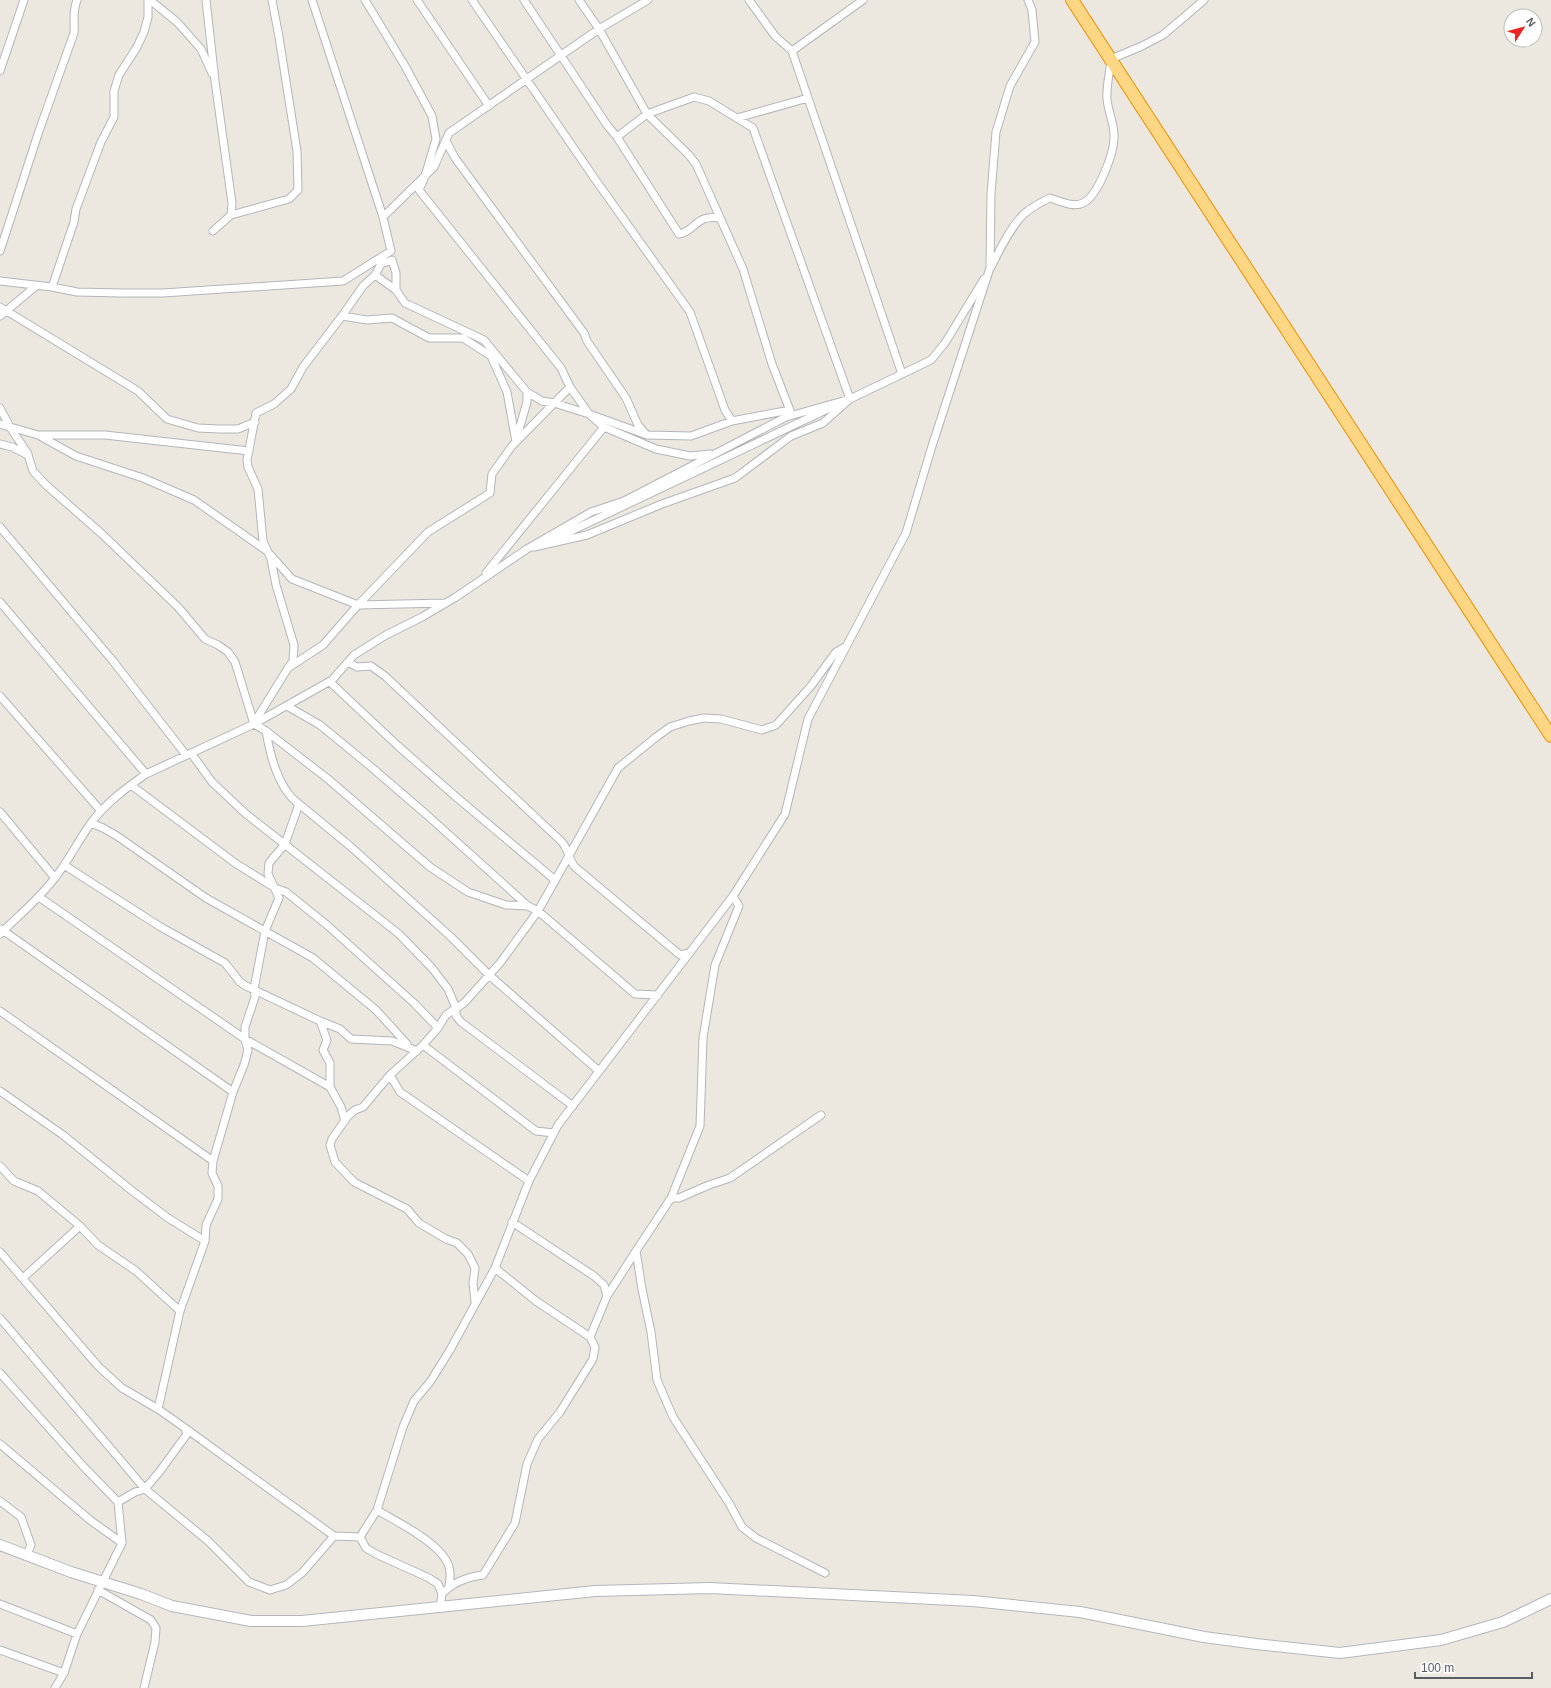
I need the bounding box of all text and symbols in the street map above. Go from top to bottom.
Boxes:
north arrow [1503,8,1543,48]
text: N [1524,15,1538,29]
scale bar [1415,1654,1532,1680]
text: 100 m [1421,1661,1454,1675]

